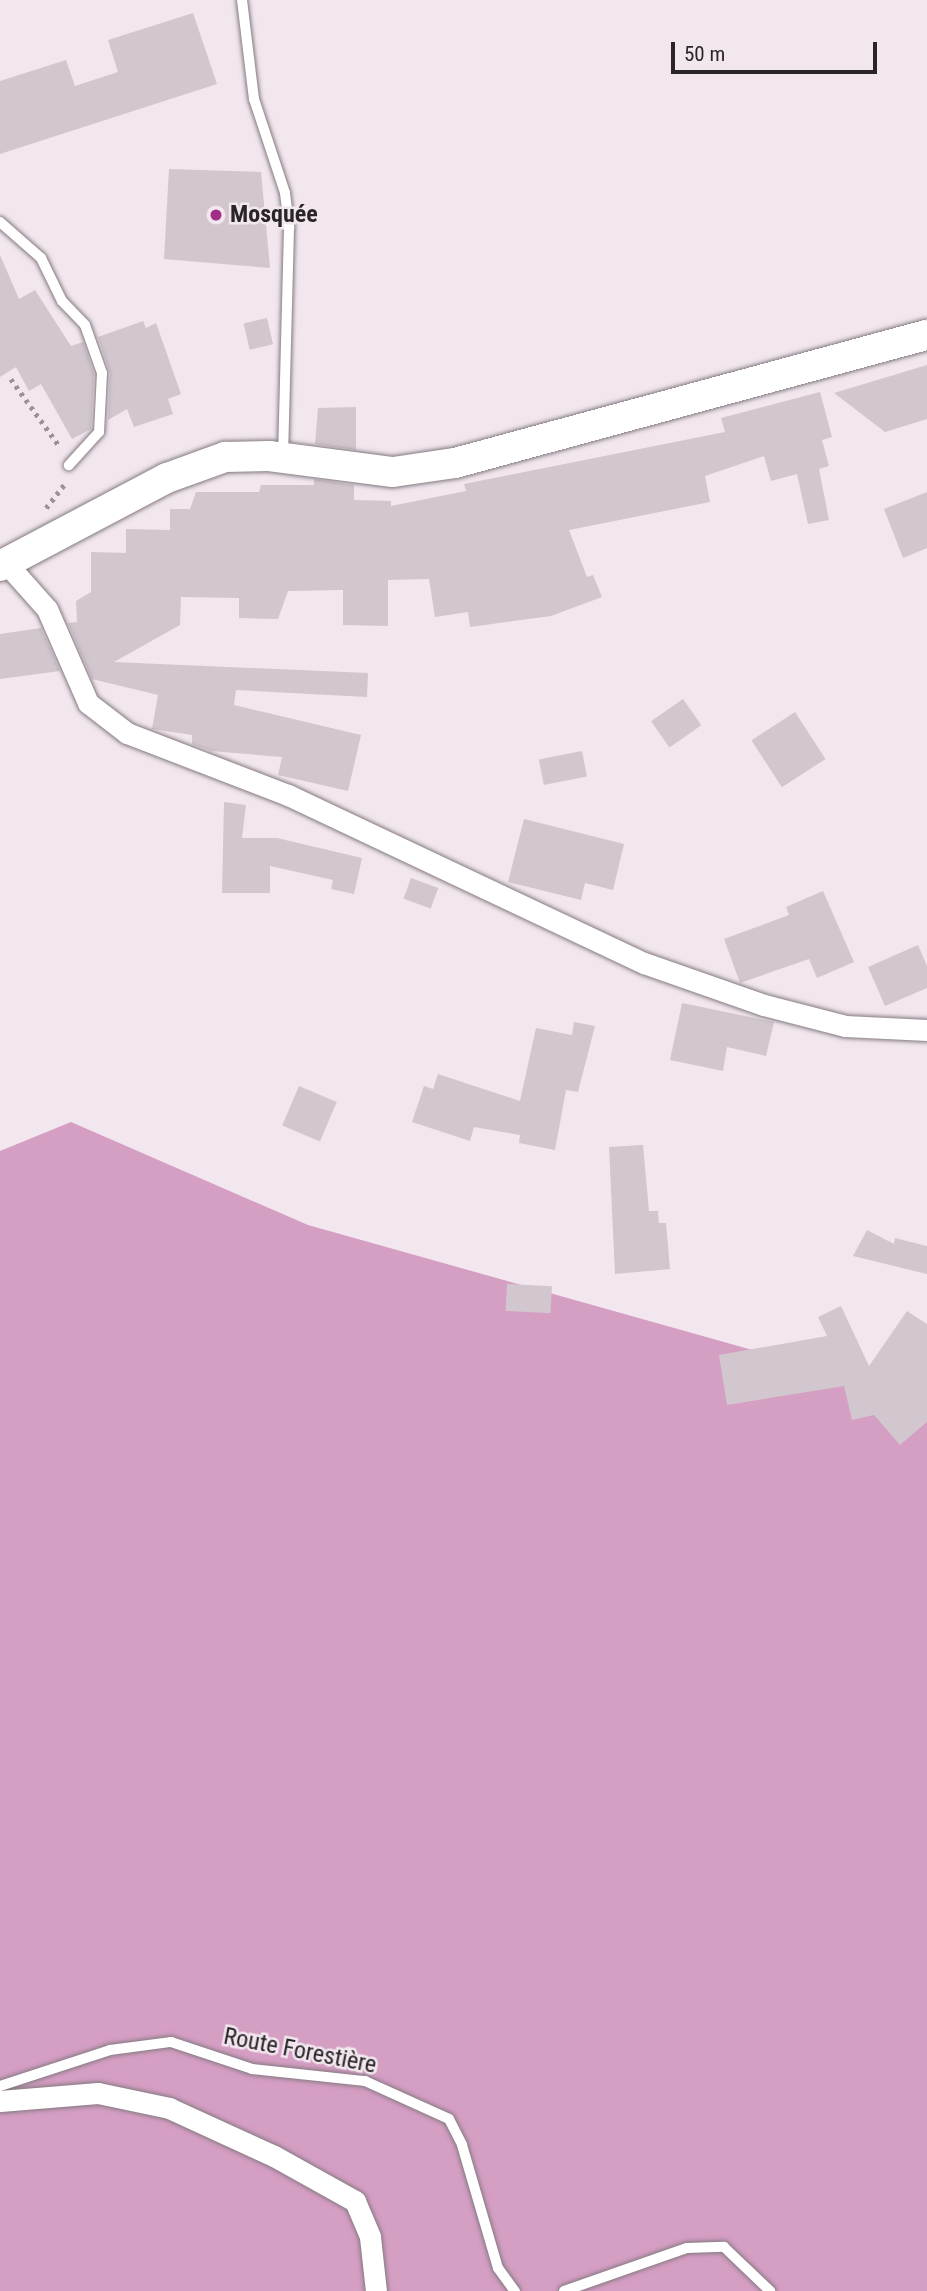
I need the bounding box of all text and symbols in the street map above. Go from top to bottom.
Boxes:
scale bar [675,28,881,72]
text: 50 m [684,42,725,66]
place label: Mosquée [230,201,318,229]
marker: Mosquée [208,207,224,223]
street label: Route Forestière [221,2022,379,2080]

